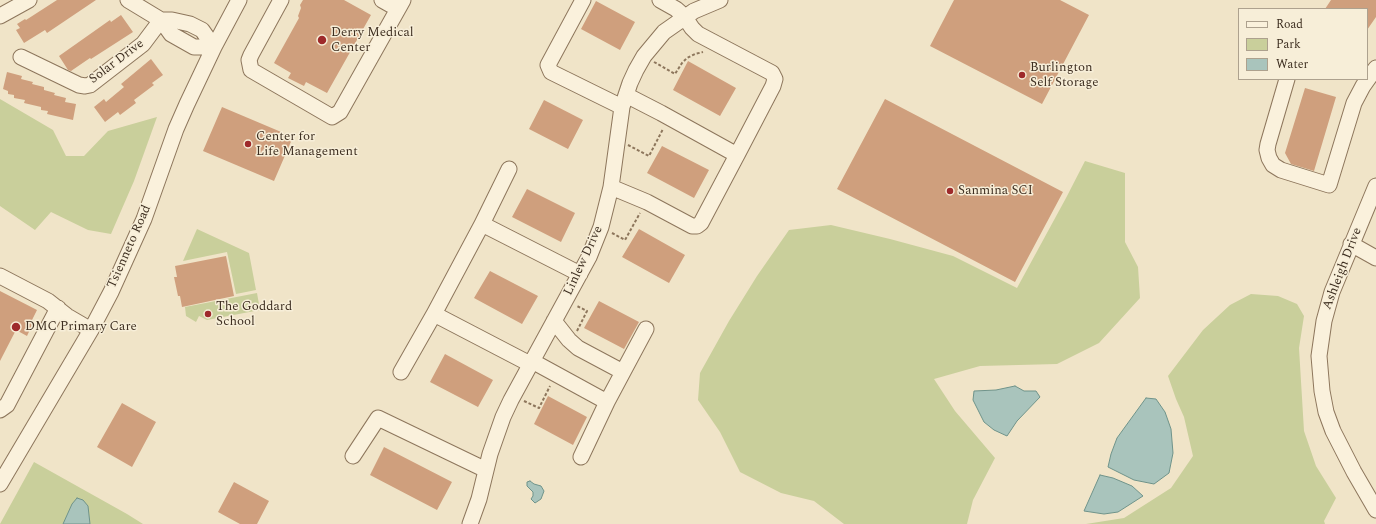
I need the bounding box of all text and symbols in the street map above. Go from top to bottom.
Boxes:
legend [1238,8,1368,80]
text: Road [1276,15,1303,34]
place label: Derry Medical Center [331,25,414,56]
marker: Derry Medical Center [316,34,328,46]
text: Park [1276,35,1301,54]
street label: Solar Drive [87,36,147,88]
text: Water [1276,55,1308,74]
place label: Burlington Self Storage [1030,60,1098,91]
marker: Burlington Self Storage [1017,70,1027,80]
place label: Center for Life Management [256,129,358,160]
marker: Center for Life Management [243,139,253,149]
place label: Sanmina SCI [958,183,1033,199]
marker: Sanmina SCI [945,186,955,196]
street label: Tsienneto Road [105,203,155,291]
street label: Linlew Drive [561,224,607,298]
street label: Ashleigh Drive [1320,226,1366,312]
place label: The Goddard School [216,299,292,330]
marker: The Goddard School [203,309,213,319]
place label: DMC Primary Care [25,319,137,335]
marker: DMC Primary Care [10,321,22,333]

